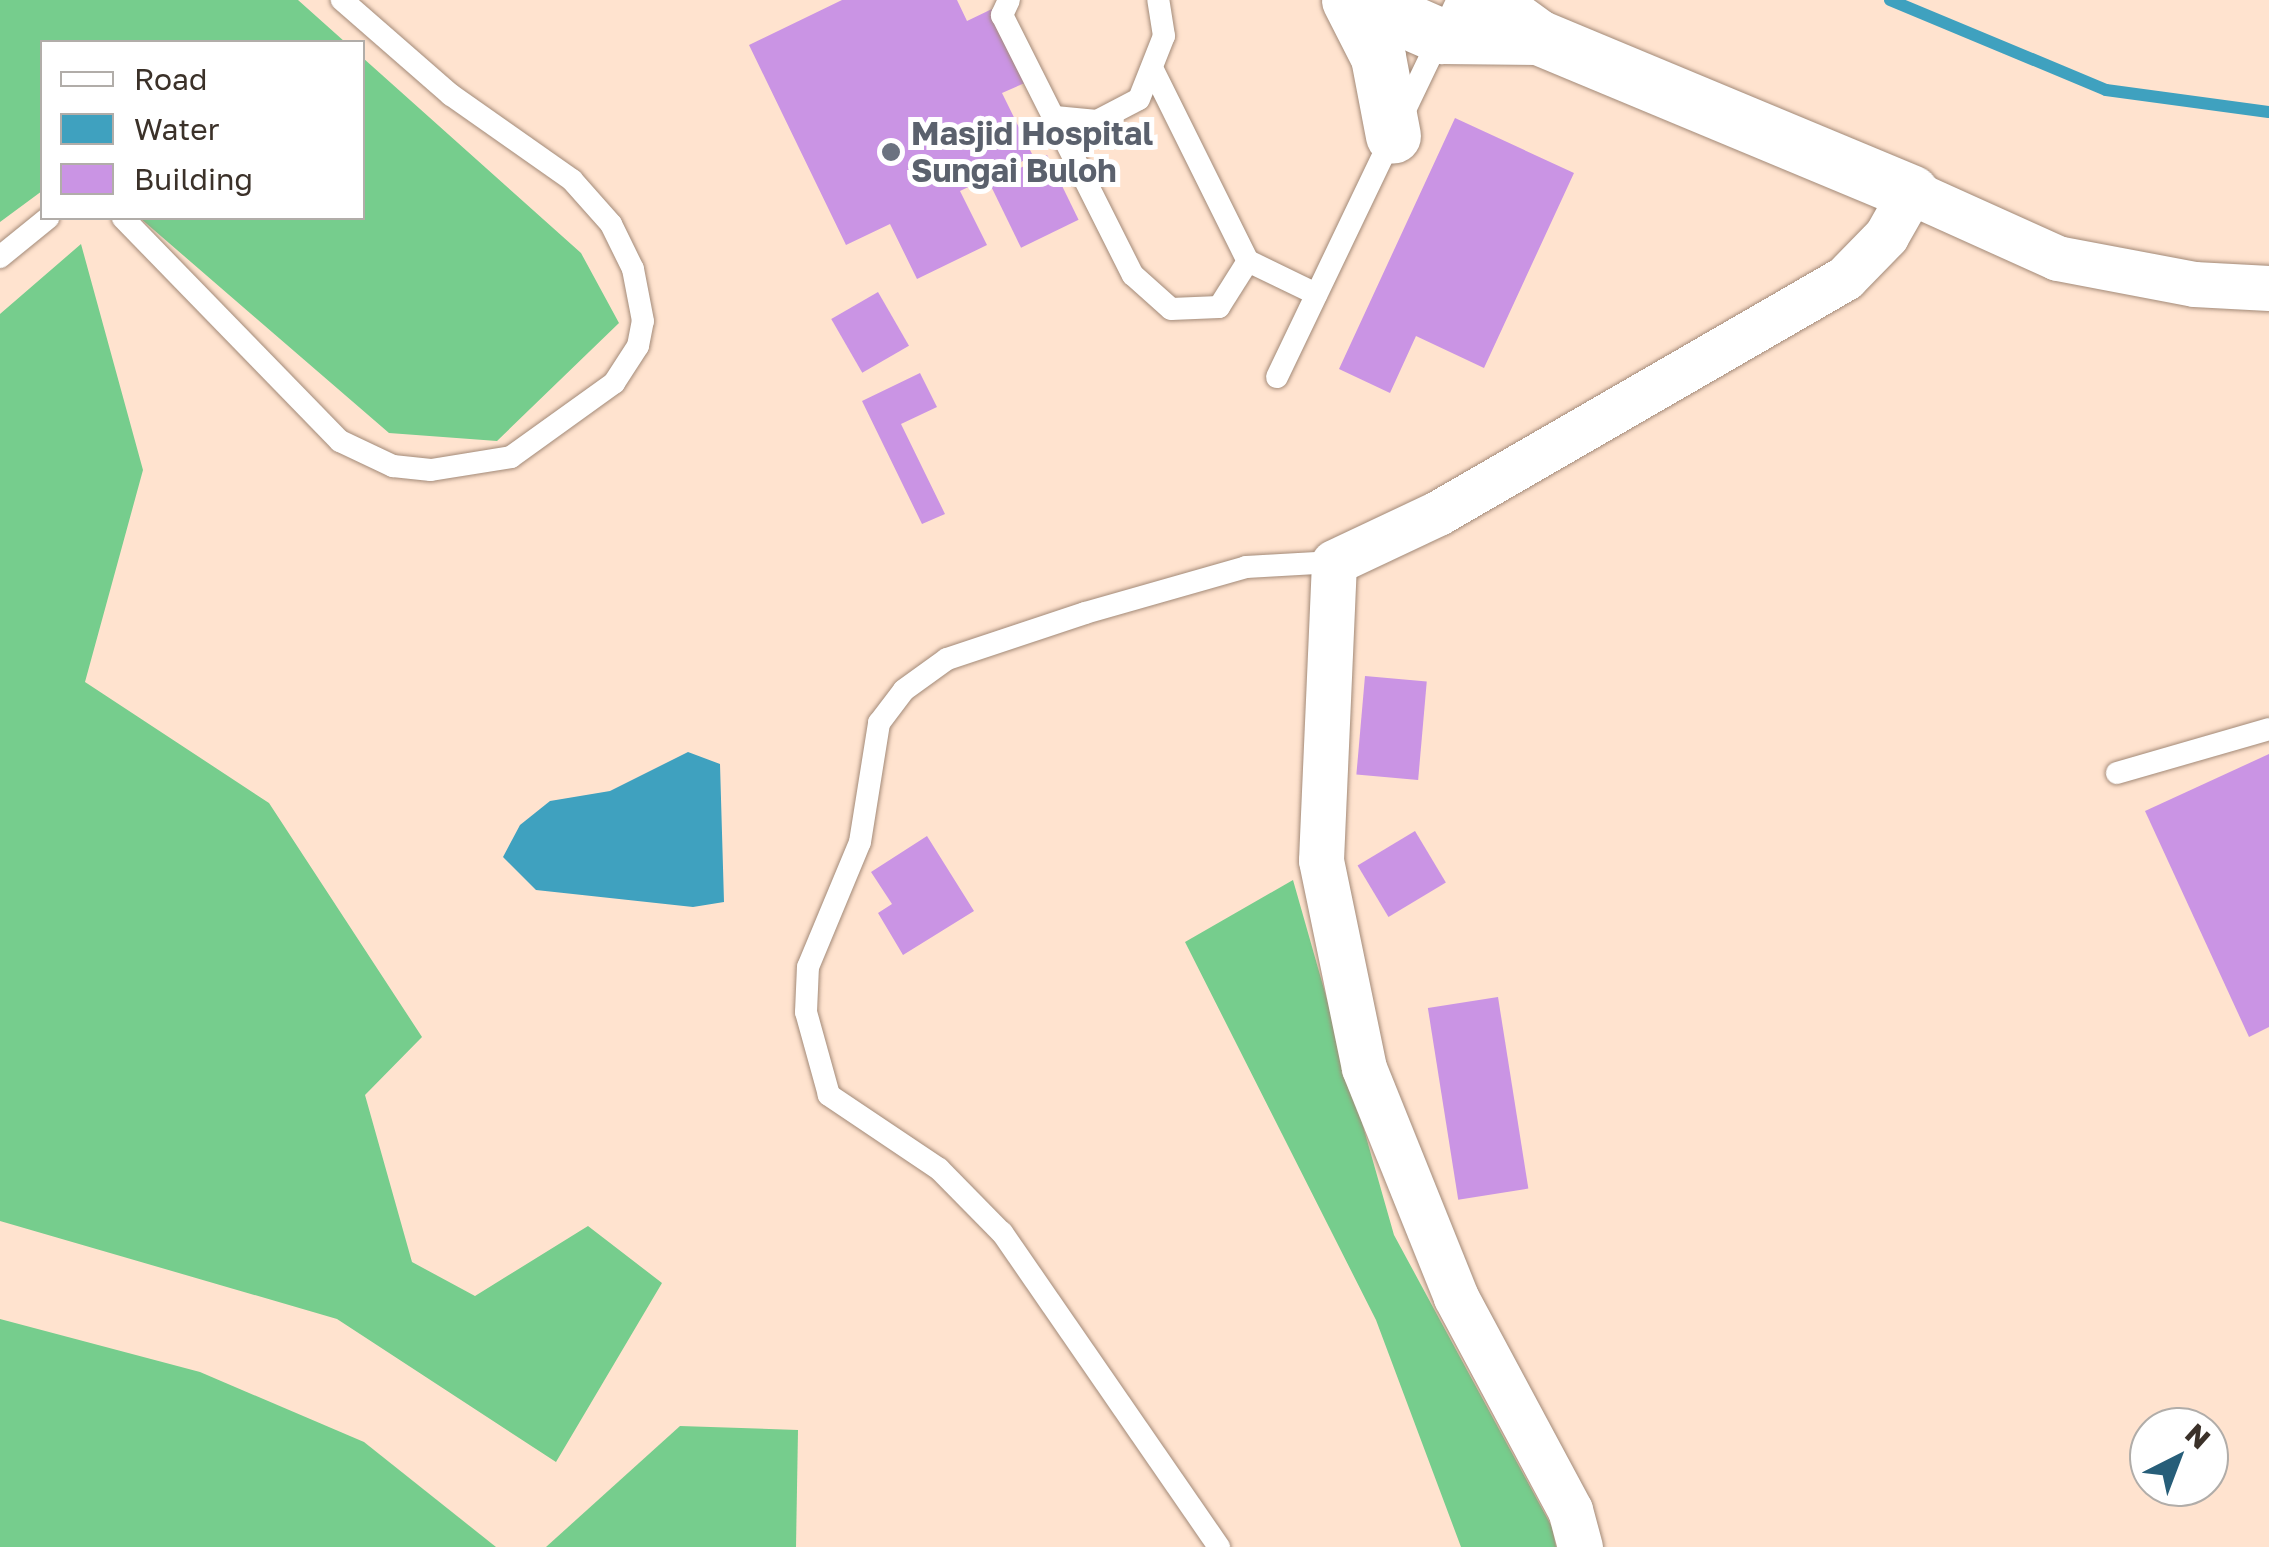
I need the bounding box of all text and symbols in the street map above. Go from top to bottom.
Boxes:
legend [40,40,365,220]
text: Road [134,61,208,97]
text: Water [134,111,219,147]
place label: Masjid Hospital Sungai Buloh [911,115,1153,190]
marker: Masjid Hospital Sungai Buloh [880,141,902,163]
text: Building [134,161,253,197]
north arrow [2129,1407,2229,1507]
text: N [2179,1416,2217,1455]

